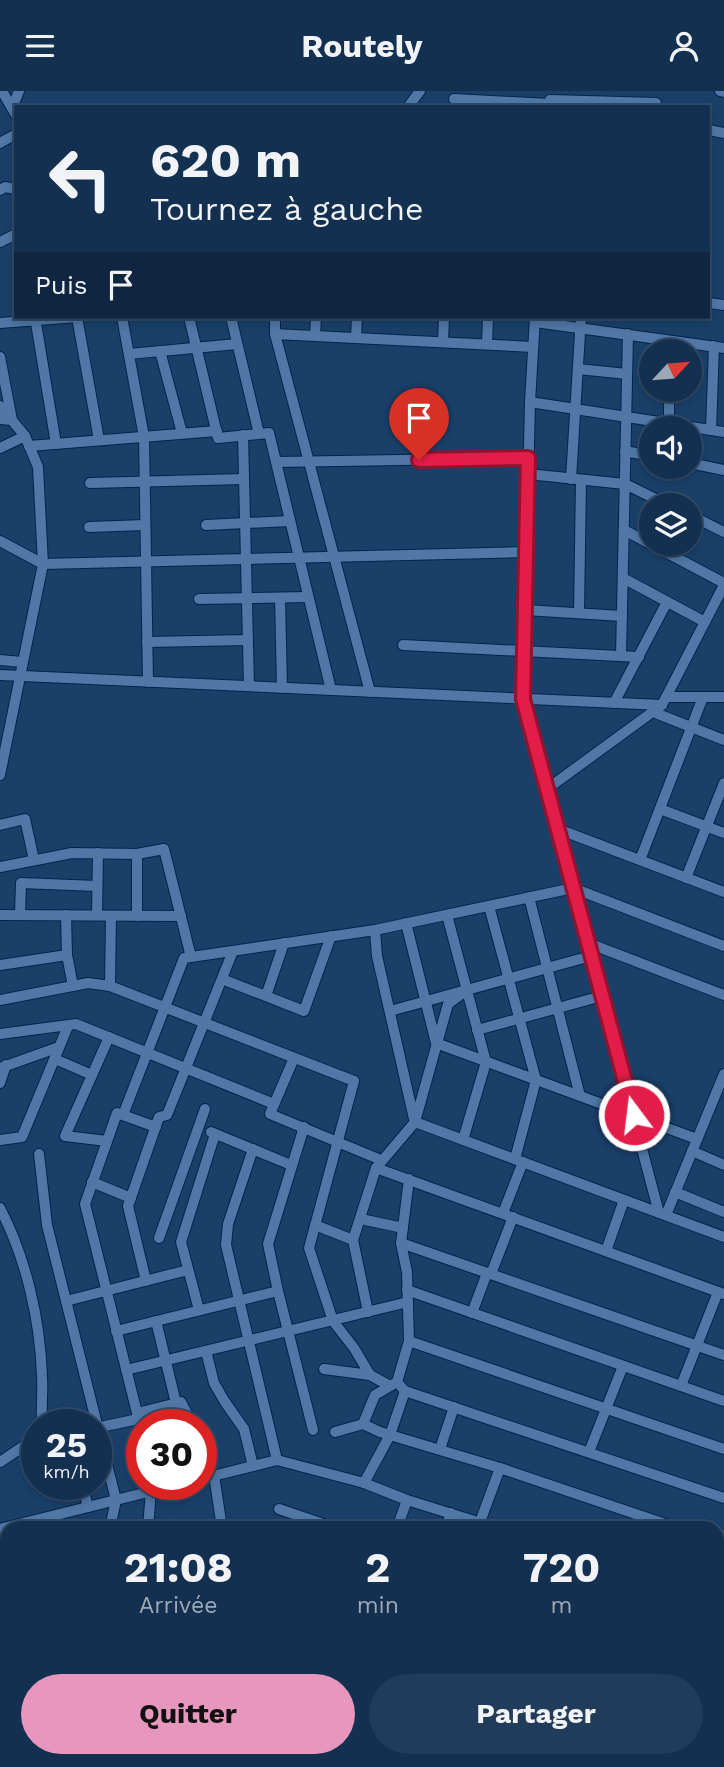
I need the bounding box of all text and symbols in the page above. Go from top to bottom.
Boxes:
icon: menu [21,27,59,65]
text: Routely [301,27,423,65]
icon: person [665,27,703,65]
text: 620 m [150,131,301,189]
icon: left [35,133,126,224]
text: Tournez à gauche [150,190,423,228]
icon: arrive [102,266,140,304]
text: Puis [35,270,88,300]
north arrow [639,339,702,403]
map controls [639,339,702,556]
pin [389,388,449,460]
icon: arrive [400,399,438,437]
button: sound [639,416,702,479]
button: layers [639,493,702,556]
position arrow [597,1078,671,1152]
speed limit sign: 30 [126,1409,217,1500]
text: 25 [46,1424,87,1466]
text: km/h [43,1461,90,1482]
text: 21:08 [124,1543,233,1592]
text: 2 [365,1543,390,1592]
text: 720 [523,1543,600,1592]
text: Arrivée [139,1592,218,1619]
text: min [357,1592,399,1619]
text: m [550,1592,572,1619]
button: Quitter [21,1674,355,1754]
button: Partager [369,1674,703,1754]

